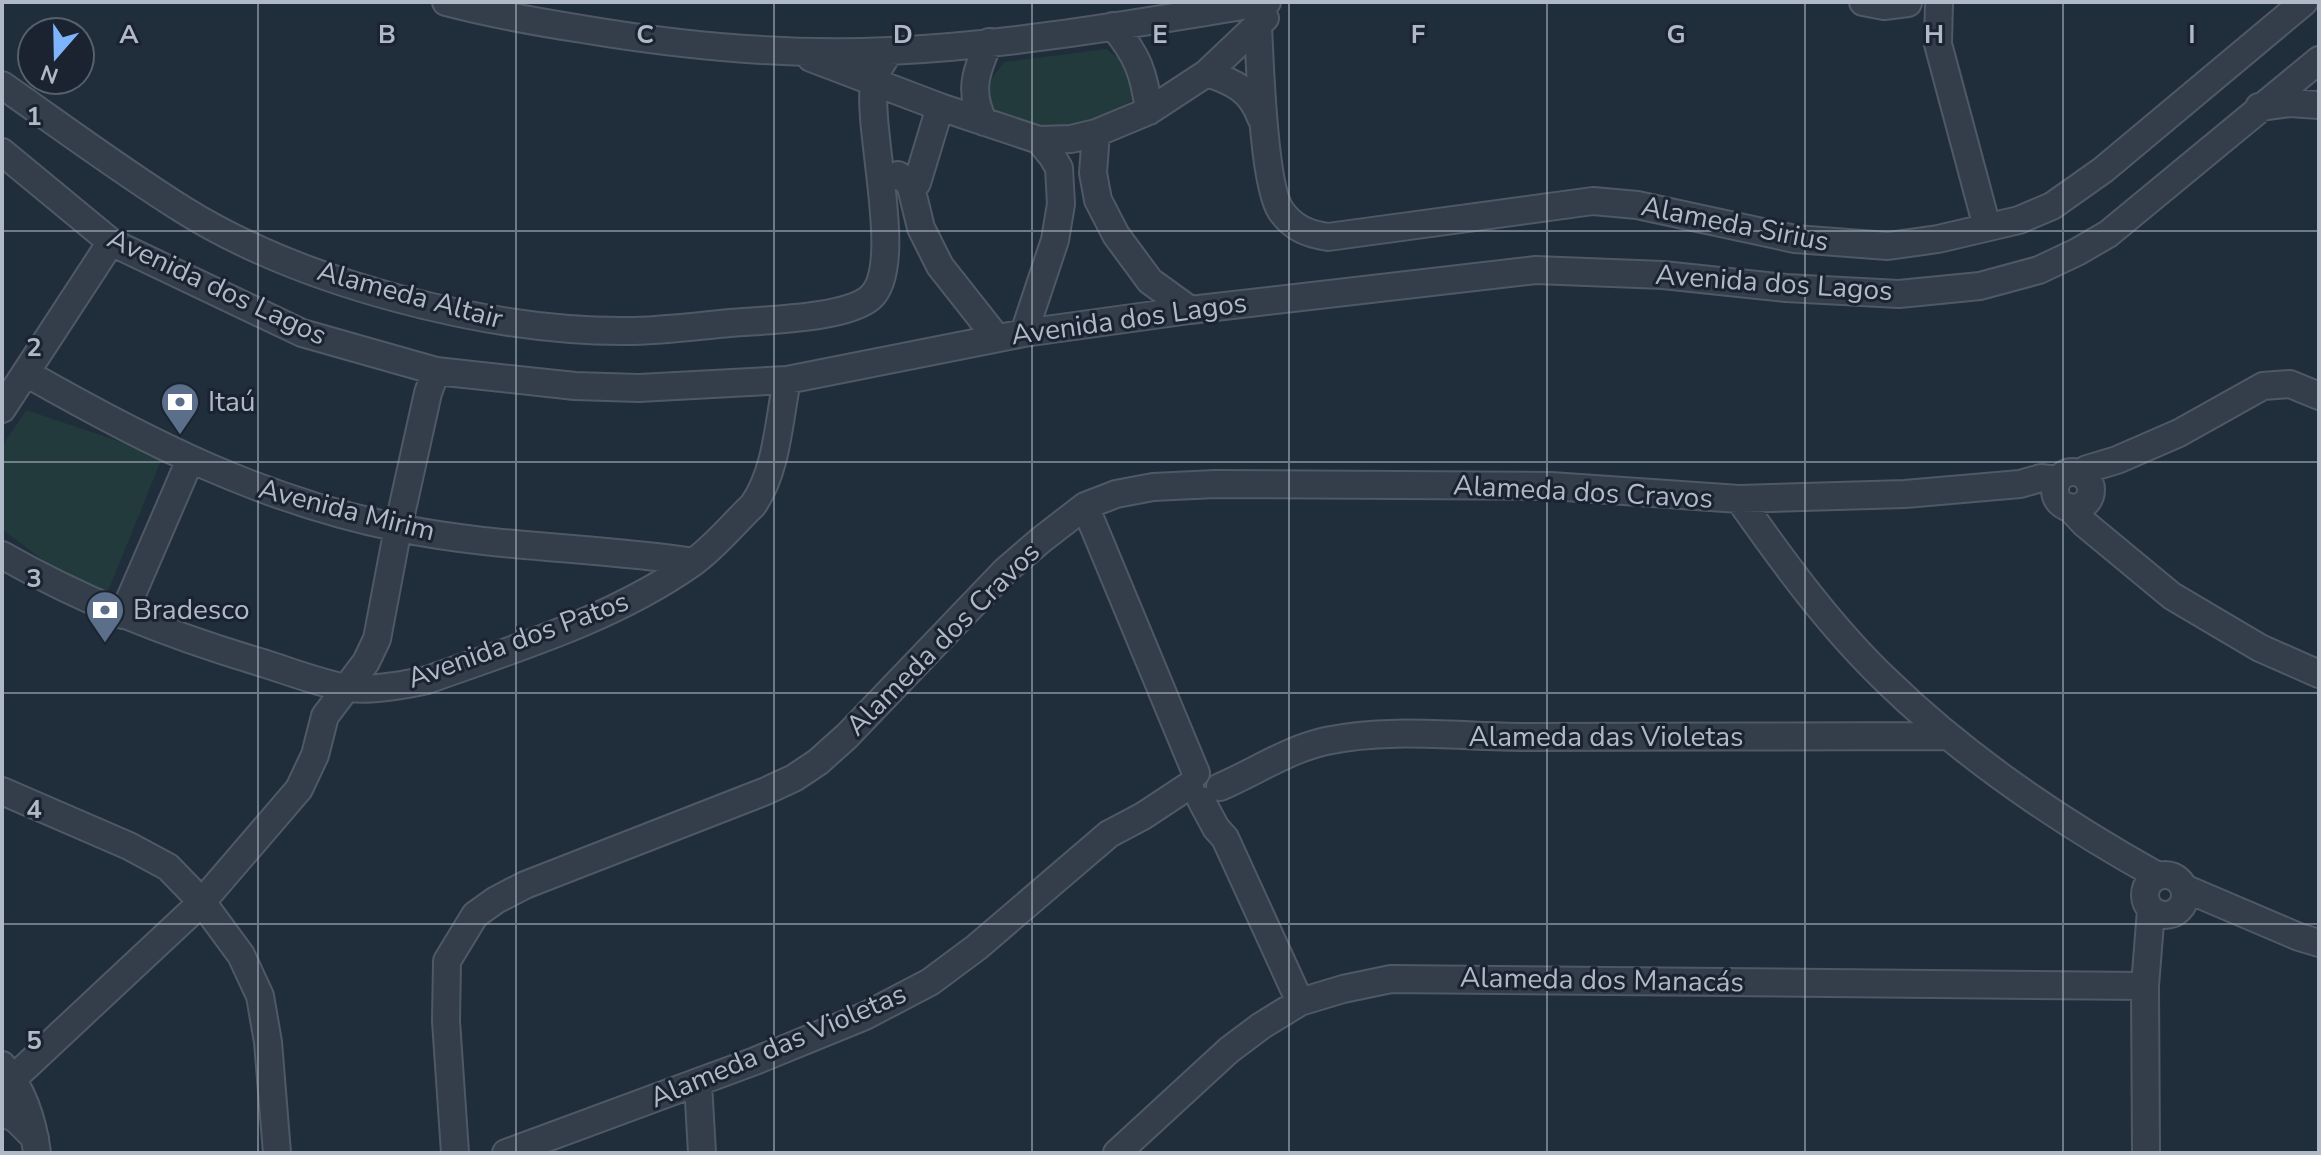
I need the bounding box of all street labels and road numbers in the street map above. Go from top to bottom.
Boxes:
street label: Alameda Sirius [1638,187,1832,261]
street label: Avenida dos Lagos [101,220,333,354]
street label: Alameda Altair [313,252,507,338]
street label: Avenida dos Lagos [1654,256,1894,310]
street label: Avenida dos Lagos [1009,284,1249,354]
street label: Alameda dos Cravos [1452,466,1714,518]
street label: Avenida Mirim [255,470,439,550]
street label: Alameda dos Cravos [838,534,1048,744]
street label: Avenida dos Patos [402,582,634,698]
street label: Alameda das Violetas [1468,718,1744,756]
street label: Alameda dos Manacás [1460,959,1744,1001]
street label: Alameda das Violetas [644,975,912,1117]

